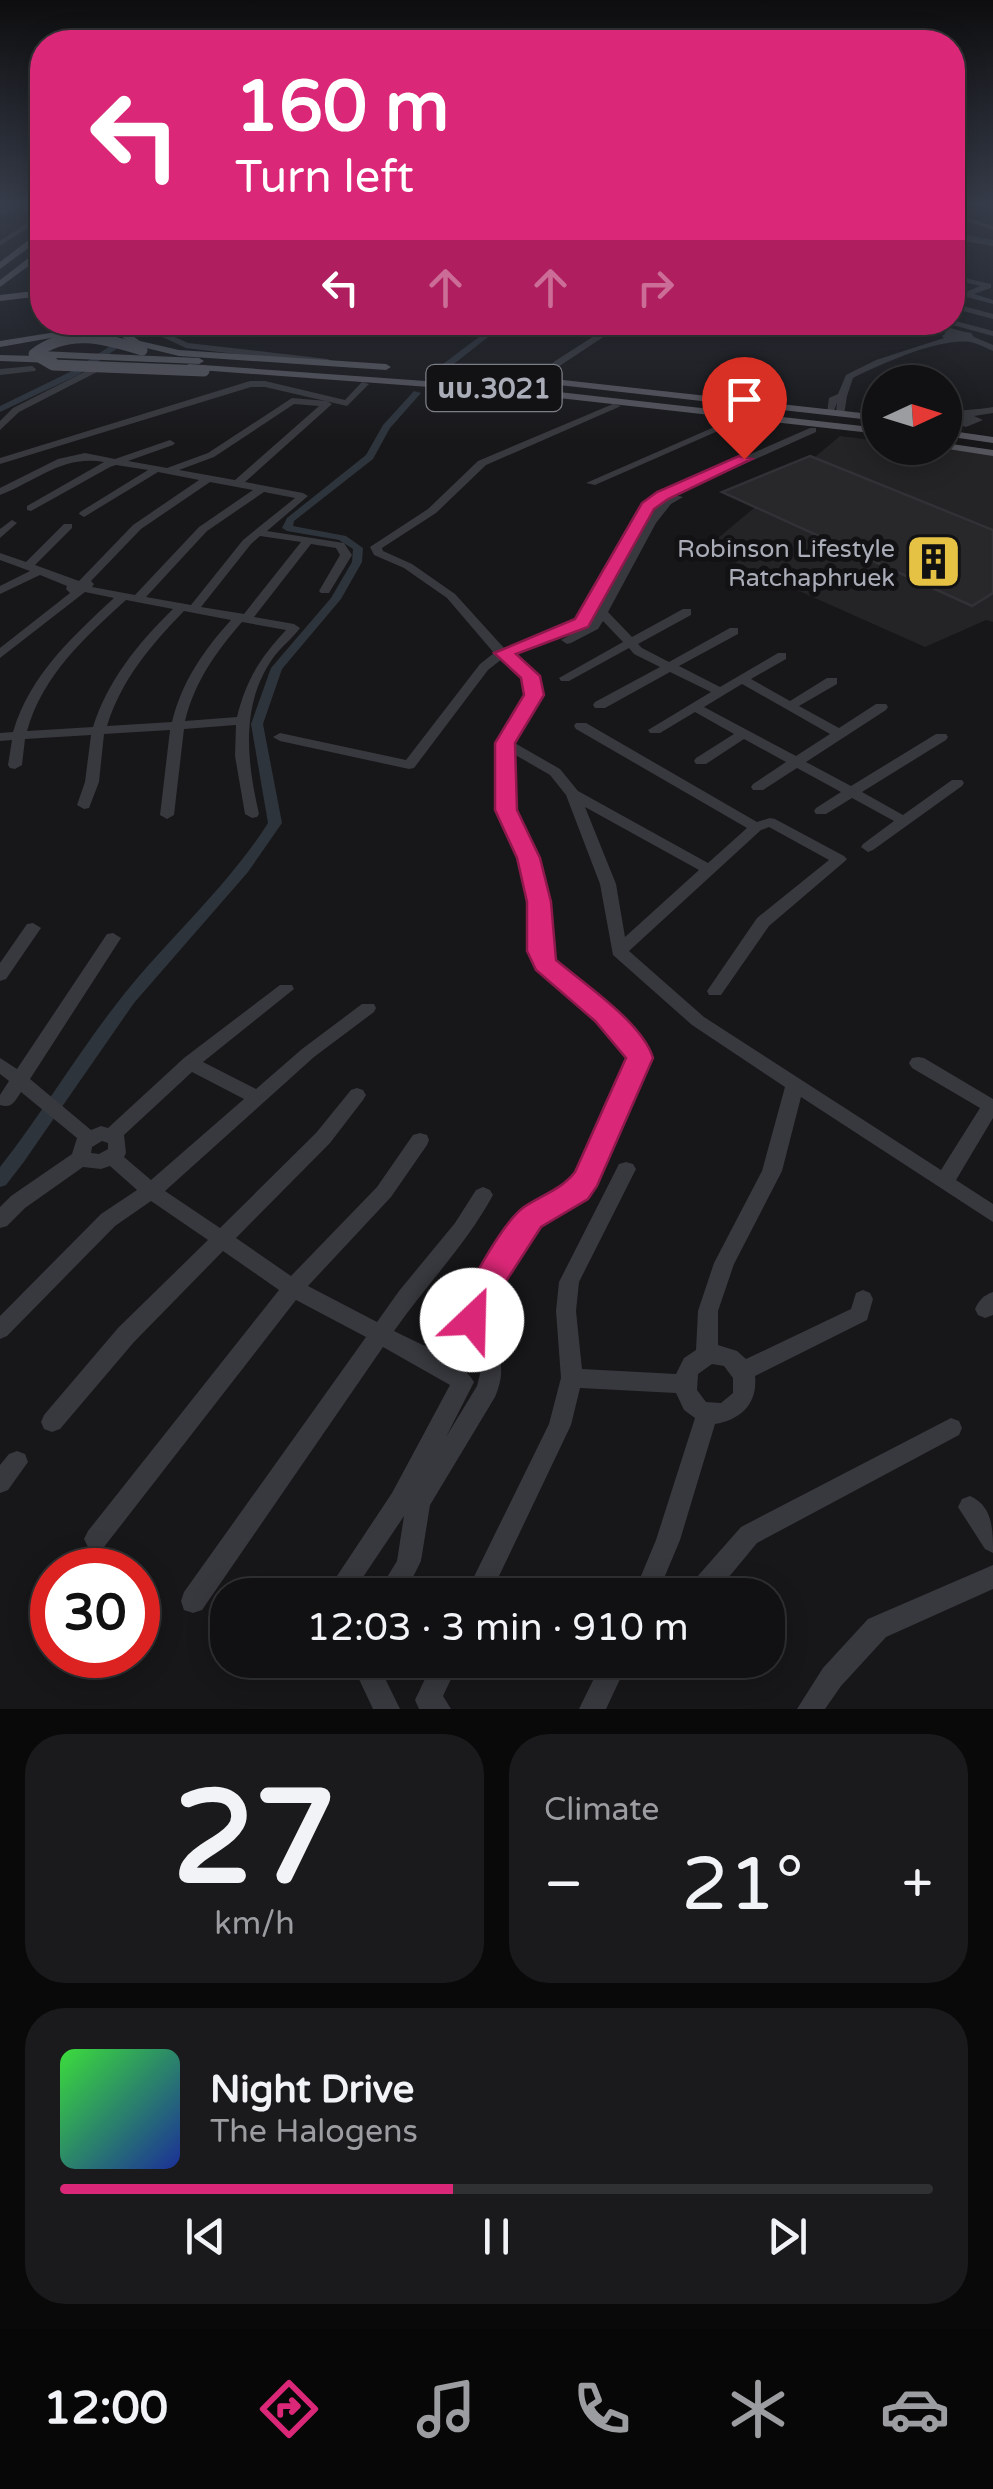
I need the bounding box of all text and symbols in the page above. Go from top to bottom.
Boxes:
text: 160 m [235,66,449,150]
icon: left [70,70,200,200]
text: Turn left [235,151,414,205]
icon: left [313,260,368,315]
icon: ahead [418,260,473,315]
icon: ahead [523,260,578,315]
icon: right [628,260,683,315]
pin [702,357,787,460]
road number: นบ.3021 [426,365,562,411]
north arrow [862,365,962,465]
map controls [862,365,962,465]
icon: arrive [717,372,772,427]
building icon: Robinson Lifestyle Ratchaphruek [904,532,964,592]
place label: Robinson Lifestyle Ratchaphruek [677,534,895,593]
position arrow [420,1268,524,1372]
speed limit sign: 30 [30,1548,160,1678]
text: 12:03 · 3 min · 910 m [306,1605,689,1651]
text: 27 [173,1762,336,1918]
text: Climate [544,1791,659,1829]
text: 21° [681,1840,804,1930]
text: − [544,1852,583,1918]
text: + [902,1852,933,1918]
text: km/h [214,1905,295,1943]
text: Night Drive [210,2067,414,2113]
text: The Halogens [210,2113,418,2151]
icon: previous [178,2209,233,2264]
icon: pause [469,2209,524,2264]
icon: next [760,2209,815,2264]
icon: directions [254,2374,324,2444]
icon: music [411,2374,481,2444]
icon: phone [567,2374,637,2444]
icon: climate [723,2374,793,2444]
icon: car [880,2374,950,2444]
text: 12:00 [43,2382,168,2436]

